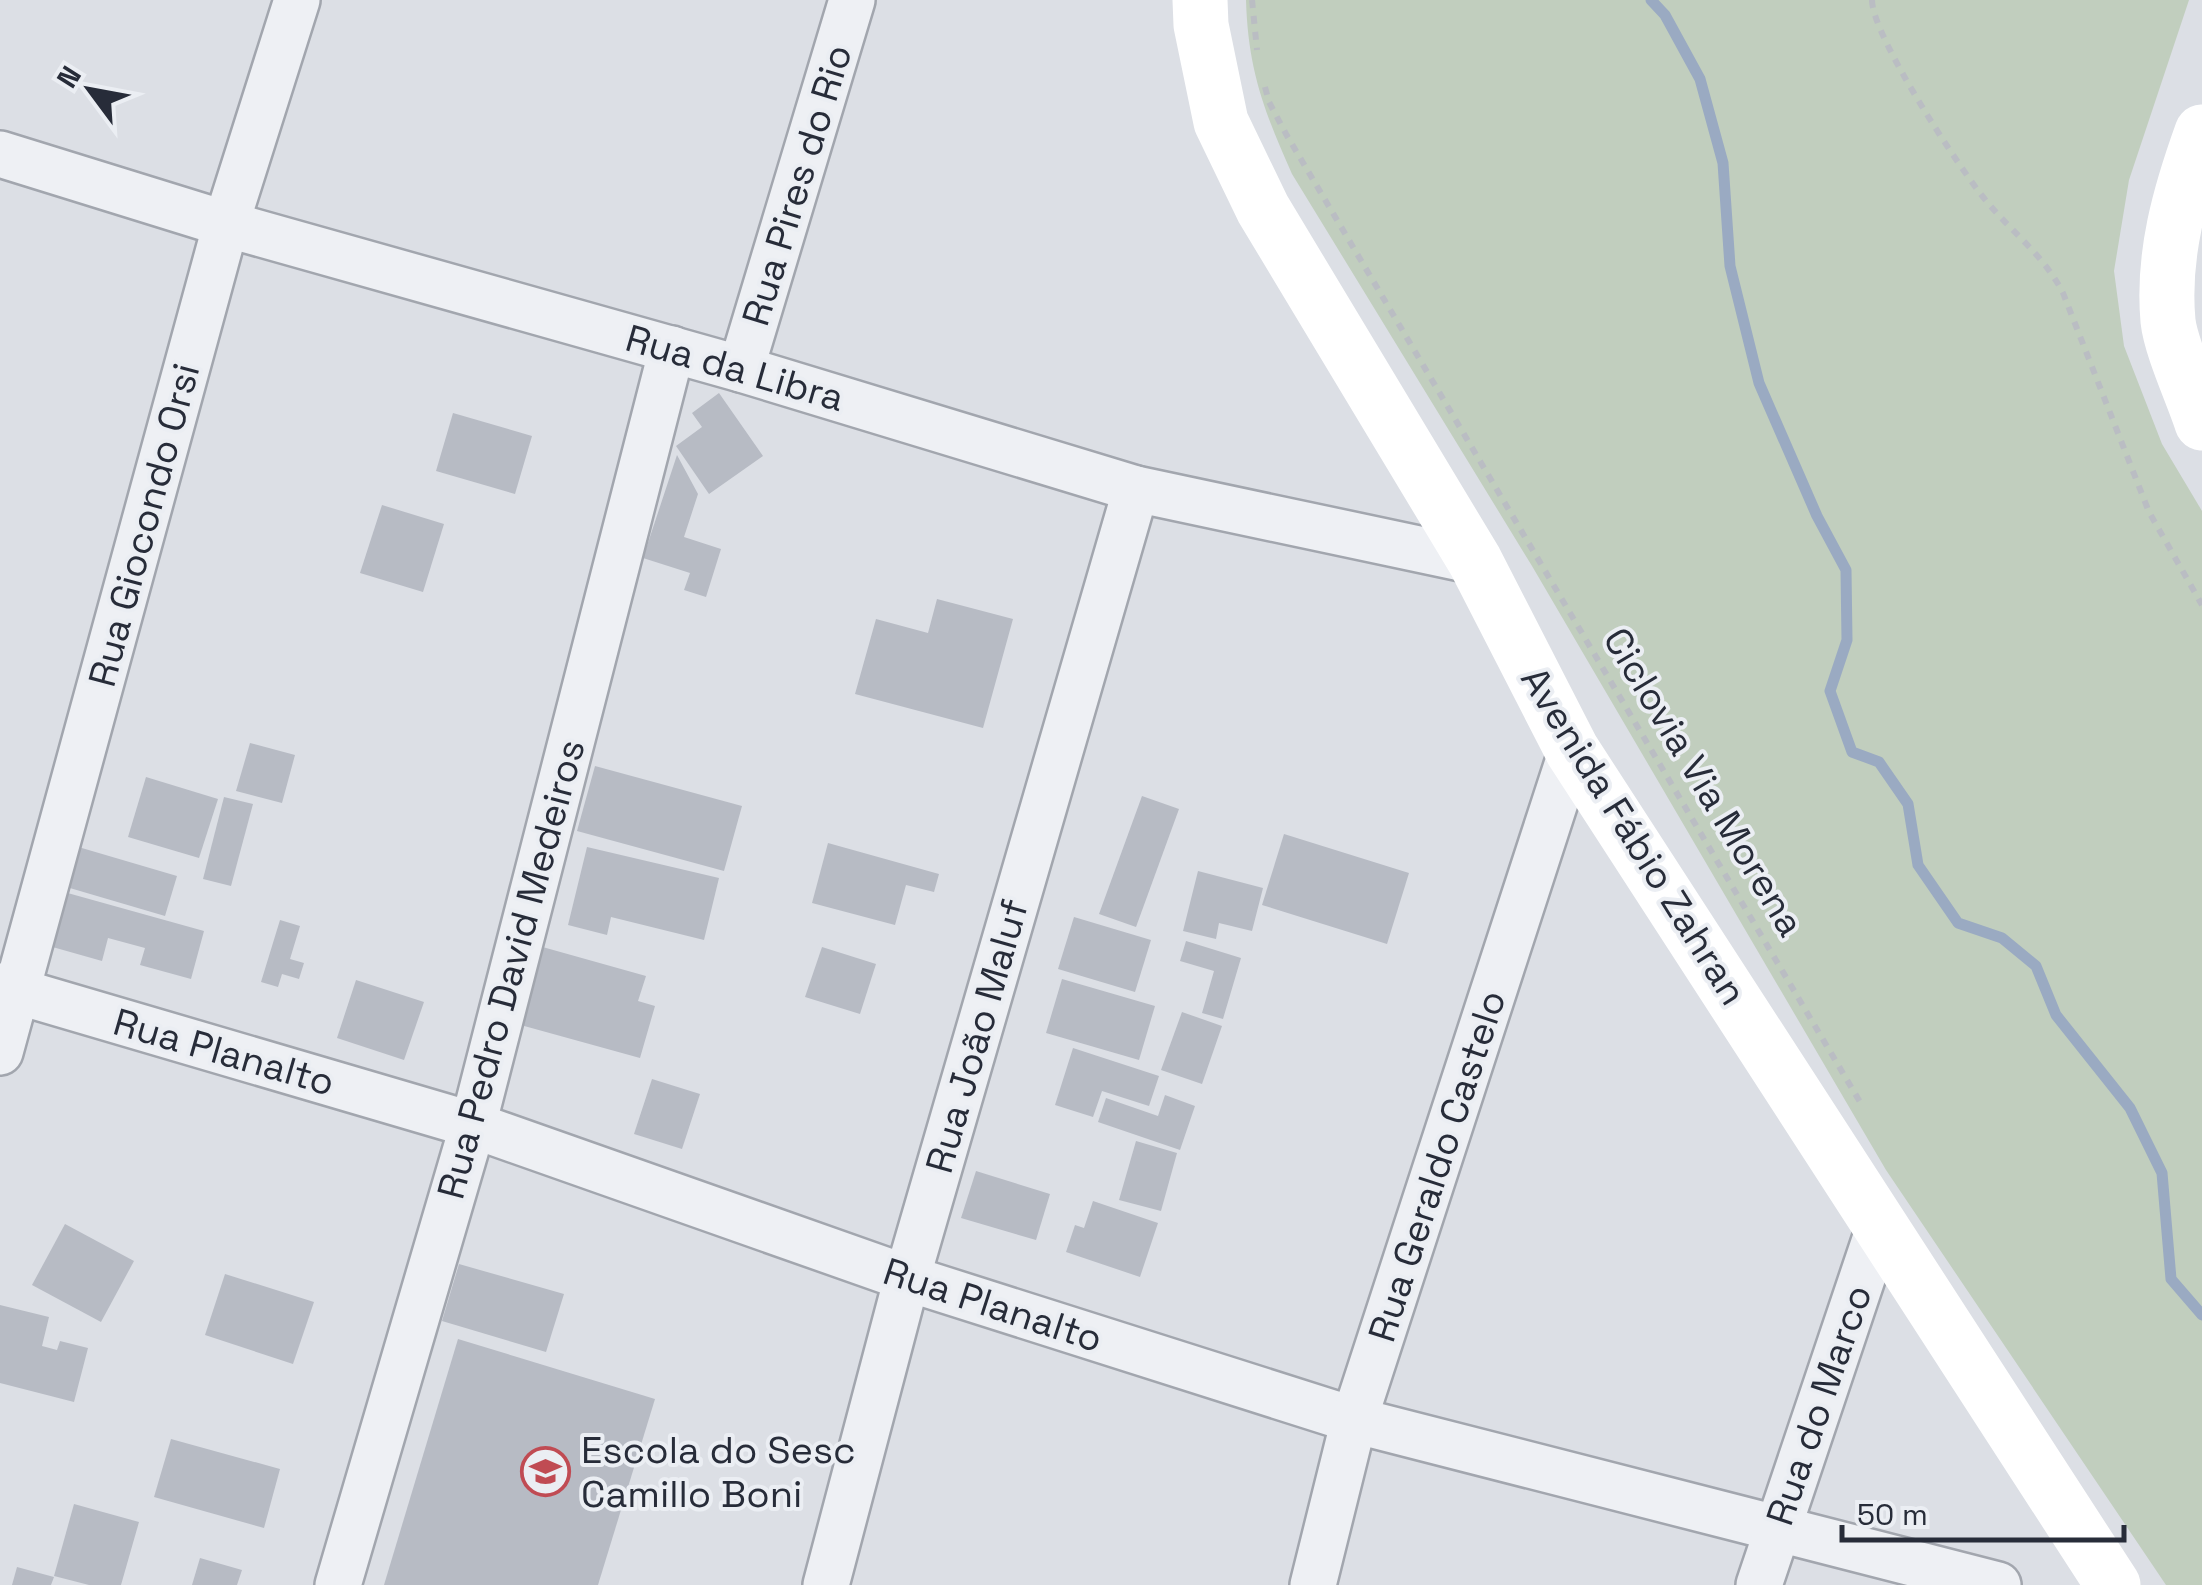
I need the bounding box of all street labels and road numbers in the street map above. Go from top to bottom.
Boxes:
street label: Rua Pires do Rio [731,39,863,331]
street label: Rua da Libra [620,314,850,422]
street label: Rua Giocondo Orsi [78,358,210,692]
street label: Ciclovia Via Morena [1593,619,1815,945]
street label: Avenida Fábio Zahran [1511,658,1757,1014]
street label: Rua Pedro David Medeiros [427,734,595,1204]
street label: Rua João Maluf [915,894,1039,1178]
street label: Rua Geraldo Castelo [1358,984,1516,1348]
street label: Rua Planalto [108,998,340,1106]
street label: Rua Planalto [877,1247,1109,1363]
street label: Rua do Marco [1755,1278,1883,1532]

